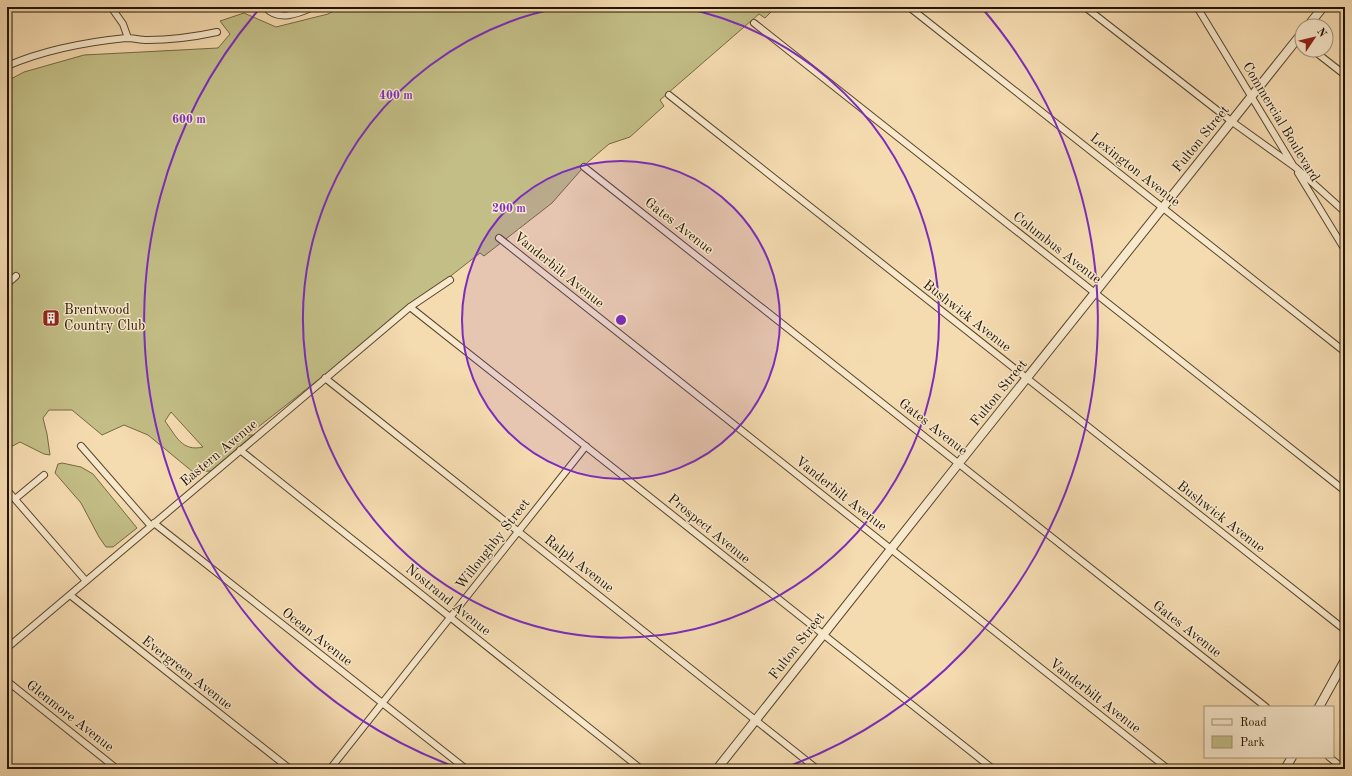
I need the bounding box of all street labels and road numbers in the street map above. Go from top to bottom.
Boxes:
street label: Commercial Boulevard [1240,60,1322,184]
street label: Fulton Street [1170,103,1232,175]
street label: Lexington Avenue [1087,131,1183,209]
street label: Gates Avenue [642,195,716,257]
street label: Columbus Avenue [1010,209,1104,287]
street label: Vanderbilt Avenue [511,229,607,311]
street label: Bushwick Avenue [920,277,1014,355]
street label: Fulton Street [968,357,1030,429]
street label: Gates Avenue [896,396,970,458]
street label: Eastern Avenue [178,417,260,489]
street label: Vanderbilt Avenue [793,454,889,534]
street label: Bushwick Avenue [1174,478,1268,556]
street label: Prospect Avenue [665,492,753,566]
street label: Willoughby Street [453,496,533,592]
street label: Ralph Avenue [542,533,616,595]
street label: Nostrand Avenue [403,562,493,638]
street label: Gates Avenue [1150,598,1224,660]
street label: Ocean Avenue [279,605,355,669]
street label: Fulton Street [767,610,828,682]
street label: Evergreen Avenue [139,633,235,713]
street label: Vanderbilt Avenue [1047,656,1143,736]
street label: Glenmore Avenue [24,678,116,754]

